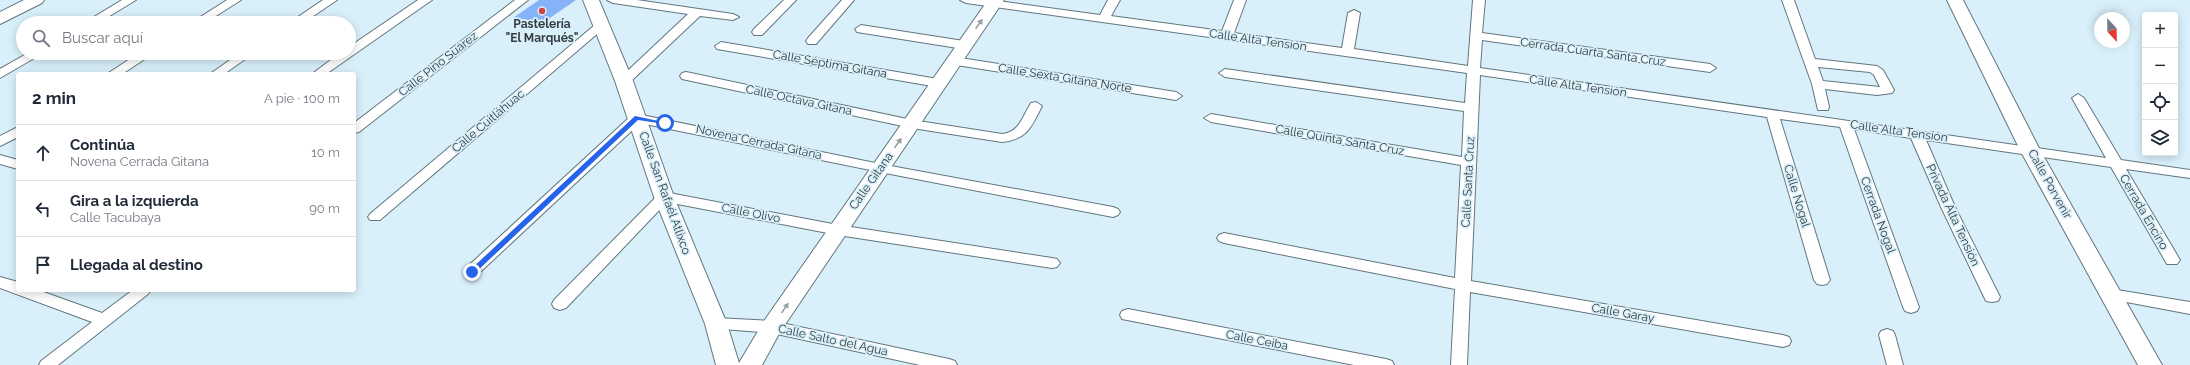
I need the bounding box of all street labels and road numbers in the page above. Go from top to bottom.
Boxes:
street label: Calle Alta Tensión [1208,26,1308,54]
street label: Calle Pino Suárez [396,29,480,99]
street label: Cerrada Cuarta Santa Cruz [1519,35,1667,69]
street label: Calle Séptima Gitana [772,47,888,81]
street label: Calle Sexta Gitana Norte [997,61,1133,95]
street label: Calle Alta Tensión [1528,72,1628,100]
street label: Calle Octava Gitana [744,82,854,118]
street label: Calle Cuitláhuac [449,86,527,155]
street label: Calle Alta Tensión [1849,117,1949,145]
street label: Novena Cerrada Gitana [695,122,823,162]
street label: Calle Quinta Santa Cruz [1274,122,1406,158]
street label: Calle San Rafaél Atlixco [636,130,694,256]
street label: Calle Santa Cruz [1459,136,1477,228]
street label: Calle Porvenir [2025,147,2075,222]
street label: Calle Gitana [846,150,896,212]
street label: Privada Alta Tensión [1923,162,1983,268]
street label: Calle Nogal [1781,163,1813,230]
street label: Cerrada Encino [2117,172,2171,252]
street label: Cerrada Nogal [1858,175,1899,256]
street label: Calle Olivo [720,200,782,226]
street label: Calle Garay [1590,301,1656,325]
street label: Calle Salto del Agua [777,322,889,358]
street label: Calle Ceiba [1225,327,1289,353]

